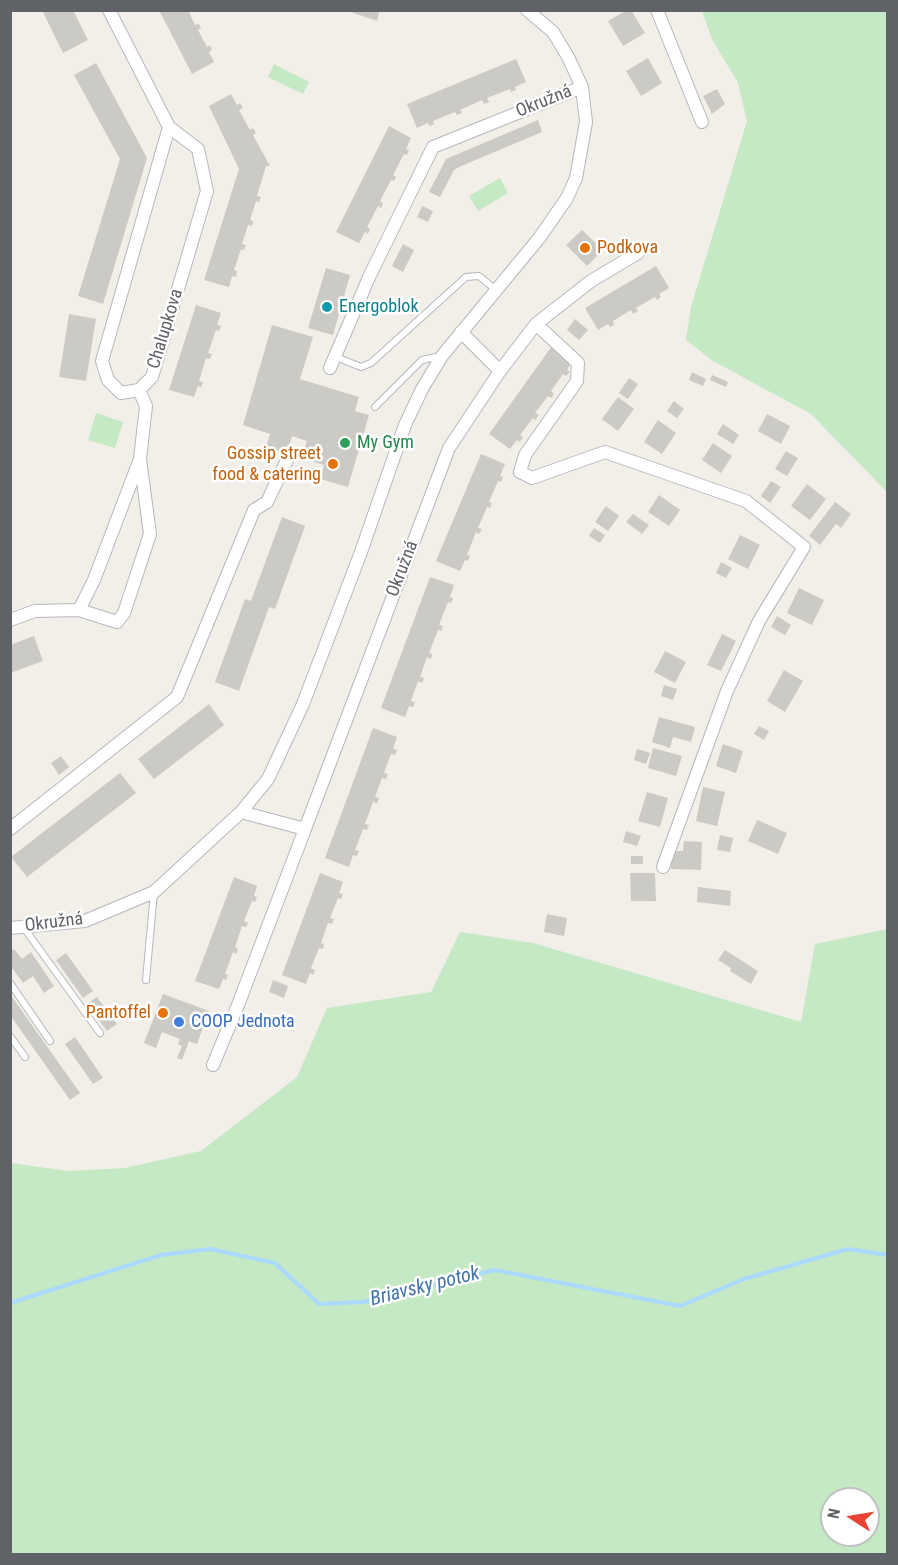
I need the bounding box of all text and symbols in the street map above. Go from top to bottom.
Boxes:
street label: Okružná [513,81,575,123]
place label: Podkova [597,237,658,259]
marker: Podkova [578,241,592,255]
street label: Chalupkova [144,286,188,372]
place label: Energoblok [339,296,418,318]
marker: Energoblok [320,300,334,314]
place label: My Gym [357,432,414,454]
marker: My Gym [338,436,352,450]
place label: Gossip street food & catering [212,443,321,486]
marker: Gossip street food & catering [326,457,340,471]
street label: Okružná [382,538,424,600]
street label: Okružná [24,909,84,937]
place label: Pantoffel [86,1002,151,1024]
marker: Pantoffel [156,1006,170,1020]
place label: COOP Jednota [191,1011,295,1033]
marker: COOP Jednota [172,1015,186,1029]
water label: Briavsky potok [368,1262,482,1312]
north arrow [820,1487,880,1547]
text: N [824,1507,844,1520]

